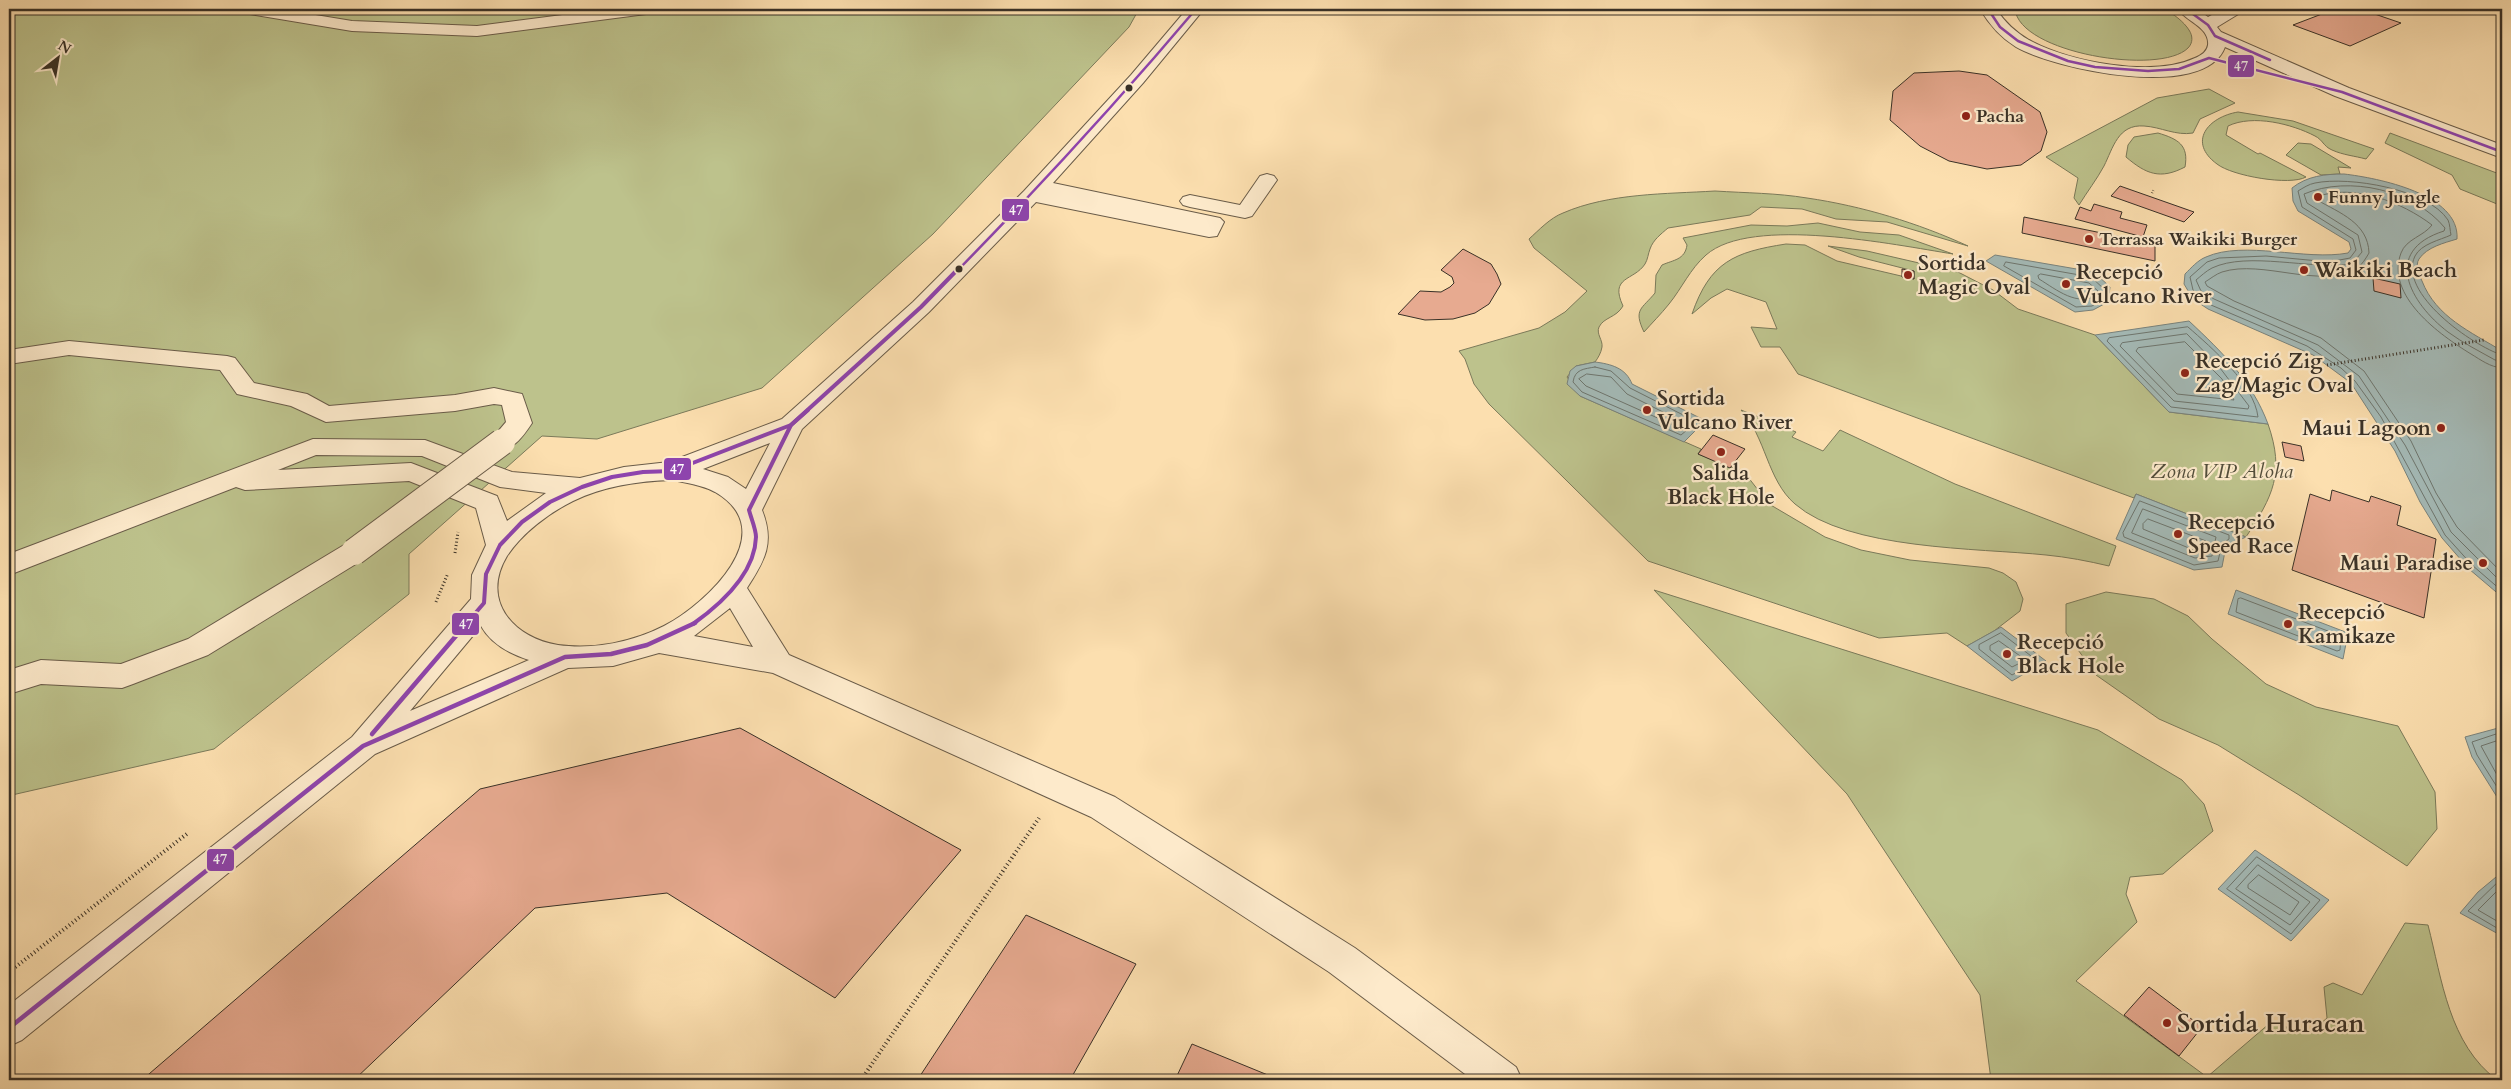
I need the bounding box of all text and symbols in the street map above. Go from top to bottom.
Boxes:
north arrow [32,32,82,82]
text: N [54,36,75,59]
line badge: 47 [2227,54,2255,78]
text: 47 [2234,57,2248,76]
unlabelled marker [1124,83,1134,93]
place label: Pacha [1976,104,2024,129]
marker: Pacha [1960,110,1972,122]
place label: Funny Jungle [2328,185,2440,210]
marker: Funny Jungle [2312,191,2324,203]
line badge: 47 [1001,198,1030,222]
text: 47 [1009,201,1023,220]
place label: Terrassa Waikiki Burger [2099,227,2298,252]
marker: Terrassa Waikiki Burger [2083,233,2095,245]
place label: Sortida Magic Oval [1918,249,2030,302]
place label: Waikiki Beach [2313,256,2457,285]
place label: Recepció Vulcano River [2076,258,2212,311]
unlabelled marker [954,264,964,274]
marker: Waikiki Beach [2298,264,2310,276]
marker: Sortida Magic Oval [1902,269,1914,281]
marker: Recepció Vulcano River [2060,278,2072,290]
place label: Recepció Zig Zag/Magic Oval [2195,347,2353,400]
marker: Recepció Zig Zag/Magic Oval [2179,367,2191,379]
place label: Sortida Vulcano River [1657,384,1793,437]
marker: Sortida Vulcano River [1641,404,1653,416]
place label: Maui Lagoon [2302,414,2431,443]
marker: Maui Lagoon [2435,422,2447,434]
marker: Salida Black Hole [1715,446,1727,458]
line badge: 47 [663,457,692,481]
park label: Zona VIP Aloha [2151,457,2293,486]
place label: Salida Black Hole [1667,459,1775,512]
text: 47 [670,460,684,479]
place label: Recepció Speed Race [2188,508,2294,561]
marker: Recepció Speed Race [2172,528,2184,540]
place label: Maui Paradise [2340,549,2473,578]
marker: Maui Paradise [2477,557,2489,569]
place label: Recepció Kamikaze [2298,598,2396,651]
line badge: 47 [451,612,480,636]
text: 47 [459,615,473,634]
marker: Recepció Kamikaze [2282,618,2294,630]
place label: Recepció Black Hole [2017,628,2125,681]
marker: Recepció Black Hole [2001,648,2013,660]
line badge: 47 [206,848,235,872]
text: 47 [213,850,227,869]
place label: Sortida Huracan [2177,1007,2364,1041]
marker: Sortida Huracan [2161,1017,2173,1029]

